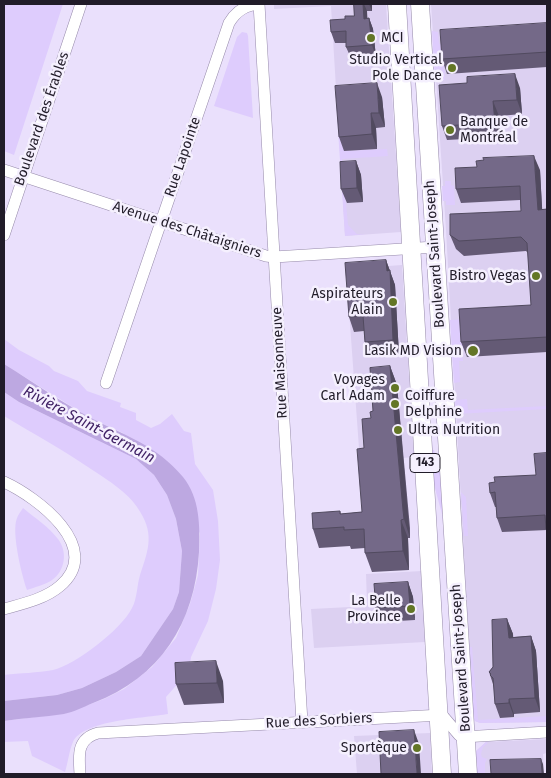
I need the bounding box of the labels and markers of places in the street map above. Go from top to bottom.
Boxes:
place label: MCI [381,30,404,46]
marker: MCI [365,32,377,44]
place label: Studio Vertical Pole Dance [349,52,442,84]
marker: Studio Vertical Pole Dance [446,62,458,74]
place label: Banque de Montréal [460,114,528,146]
marker: Banque de Montréal [444,124,456,136]
place label: Bistro Vegas [449,268,526,284]
marker: Bistro Vegas [530,270,542,282]
place label: Aspirateurs Alain [311,286,383,318]
marker: Aspirateurs Alain [387,296,399,308]
place label: Lasik MD Vision [364,343,462,359]
marker: Lasik MD Vision [466,344,480,358]
place label: Voyages Carl Adam [320,372,385,404]
marker: Voyages Carl Adam [389,382,401,394]
place label: Coiffure Delphine [405,388,462,421]
marker: Coiffure Delphine [389,398,401,410]
place label: Ultra Nutrition [408,422,500,438]
marker: Ultra Nutrition [392,424,404,436]
place label: La Belle Province [347,593,401,626]
marker: La Belle Province [405,603,417,615]
place label: Sportèque [341,740,407,756]
marker: Sportèque [411,742,423,754]

